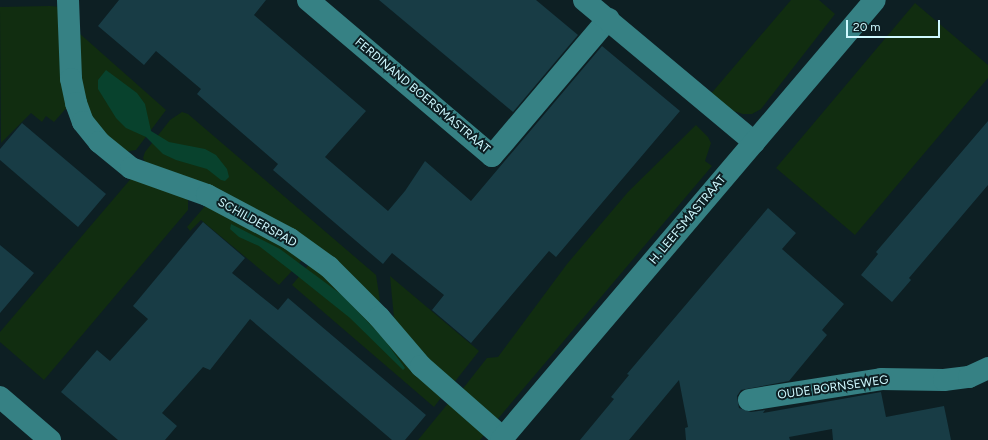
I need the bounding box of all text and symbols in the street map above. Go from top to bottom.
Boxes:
scale bar [848,12,942,38]
text: 20 m [853,20,881,34]
street label: FERDINAND BOERSMASTRAAT [352,35,492,157]
street label: H. LEEFSMASTRAAT [647,173,729,267]
street label: SCHILDERSPAD [215,195,299,251]
street label: OUDE BORNSEWEG [777,373,889,403]

